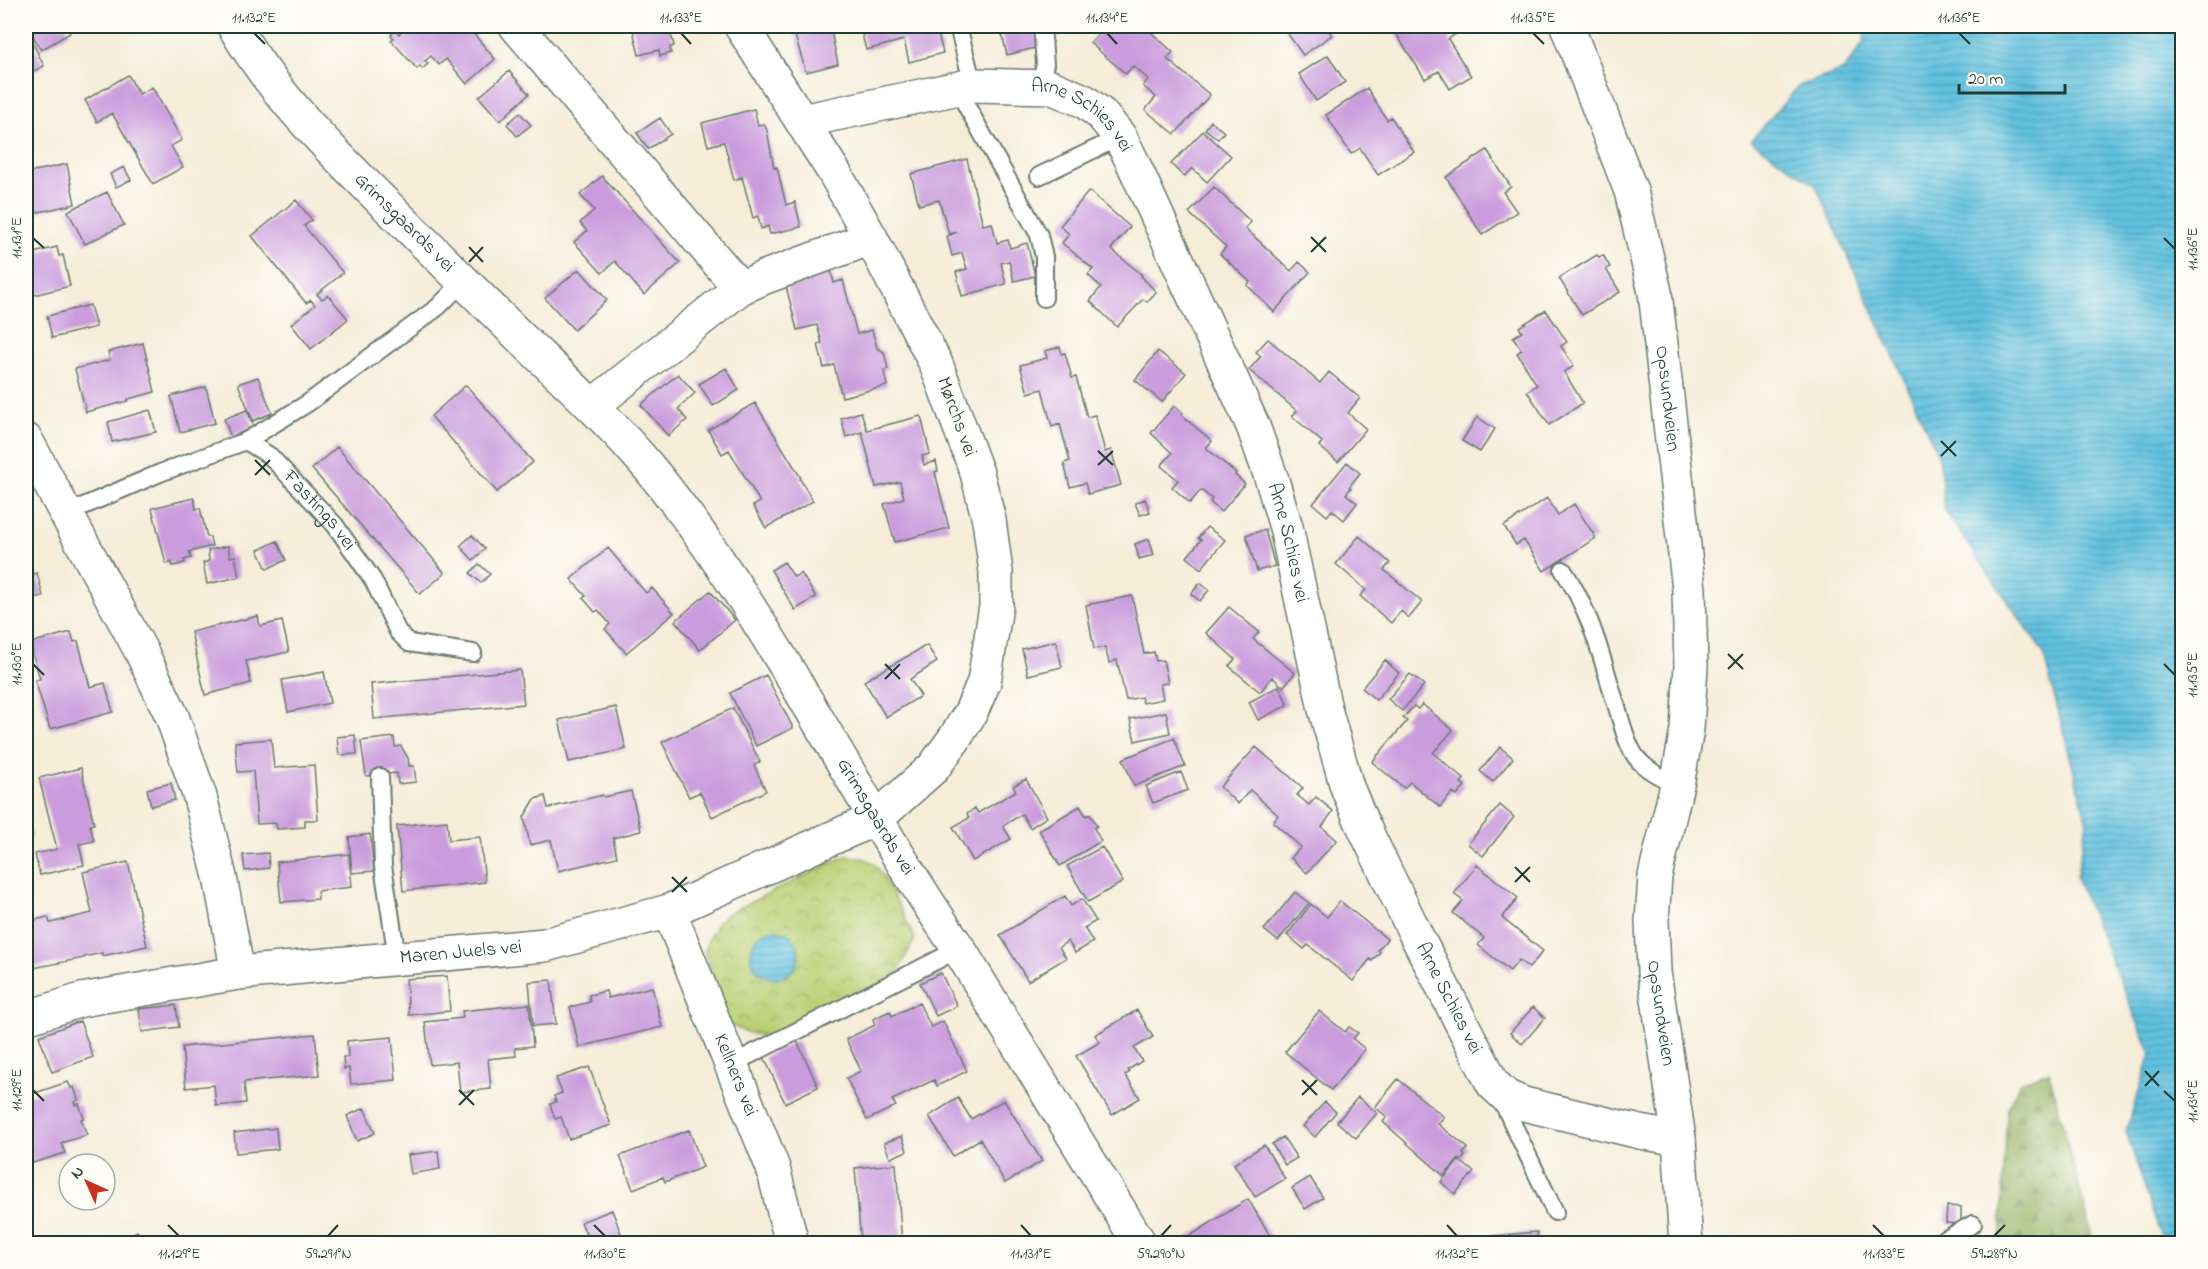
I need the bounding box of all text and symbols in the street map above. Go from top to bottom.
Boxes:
text: 11.132°E [232,7,276,29]
text: 11.133°E [660,7,702,29]
text: 11.134°E [1086,7,1128,29]
text: 11.135°E [1510,7,1556,29]
text: 11.136°E [1937,7,1981,29]
scale bar [1959,57,2066,95]
text: 20 m [1968,67,2003,93]
street label: Arne Schies vei [1031,72,1140,157]
street label: Grimsgaards vei [347,166,461,280]
text: 11.131°E [6,217,28,259]
text: 11.136°E [2182,227,2204,271]
street label: Opsundveien [1647,344,1688,453]
street label: Mørchs vei [928,373,984,461]
street label: Fastings vei [275,463,363,557]
street label: Arne Schies vei [1259,479,1316,605]
text: 11.130°E [6,642,28,686]
text: 11.135°E [2182,652,2204,698]
street label: Grimsgaards vei [829,753,922,881]
street label: Maren Juels vei [399,933,523,973]
street label: Arne Schies vei [1408,937,1490,1059]
street label: Opsundveien [1639,960,1682,1068]
street label: Kellners vei [706,1030,765,1121]
text: 11.129°E [6,1069,28,1111]
text: 11.134°E [2182,1080,2204,1122]
north arrow [57,1152,117,1212]
text: N [65,1160,90,1185]
text: 11.129°E [158,1243,200,1265]
text: 59.291°N [304,1243,352,1265]
text: 11.130°E [583,1243,627,1265]
text: 11.131°E [1010,1243,1052,1265]
text: 59.290°N [1137,1243,1185,1265]
text: 11.132°E [1435,1243,1479,1265]
text: 11.133°E [1863,1243,1905,1265]
text: 59.289°N [1970,1243,2018,1265]

